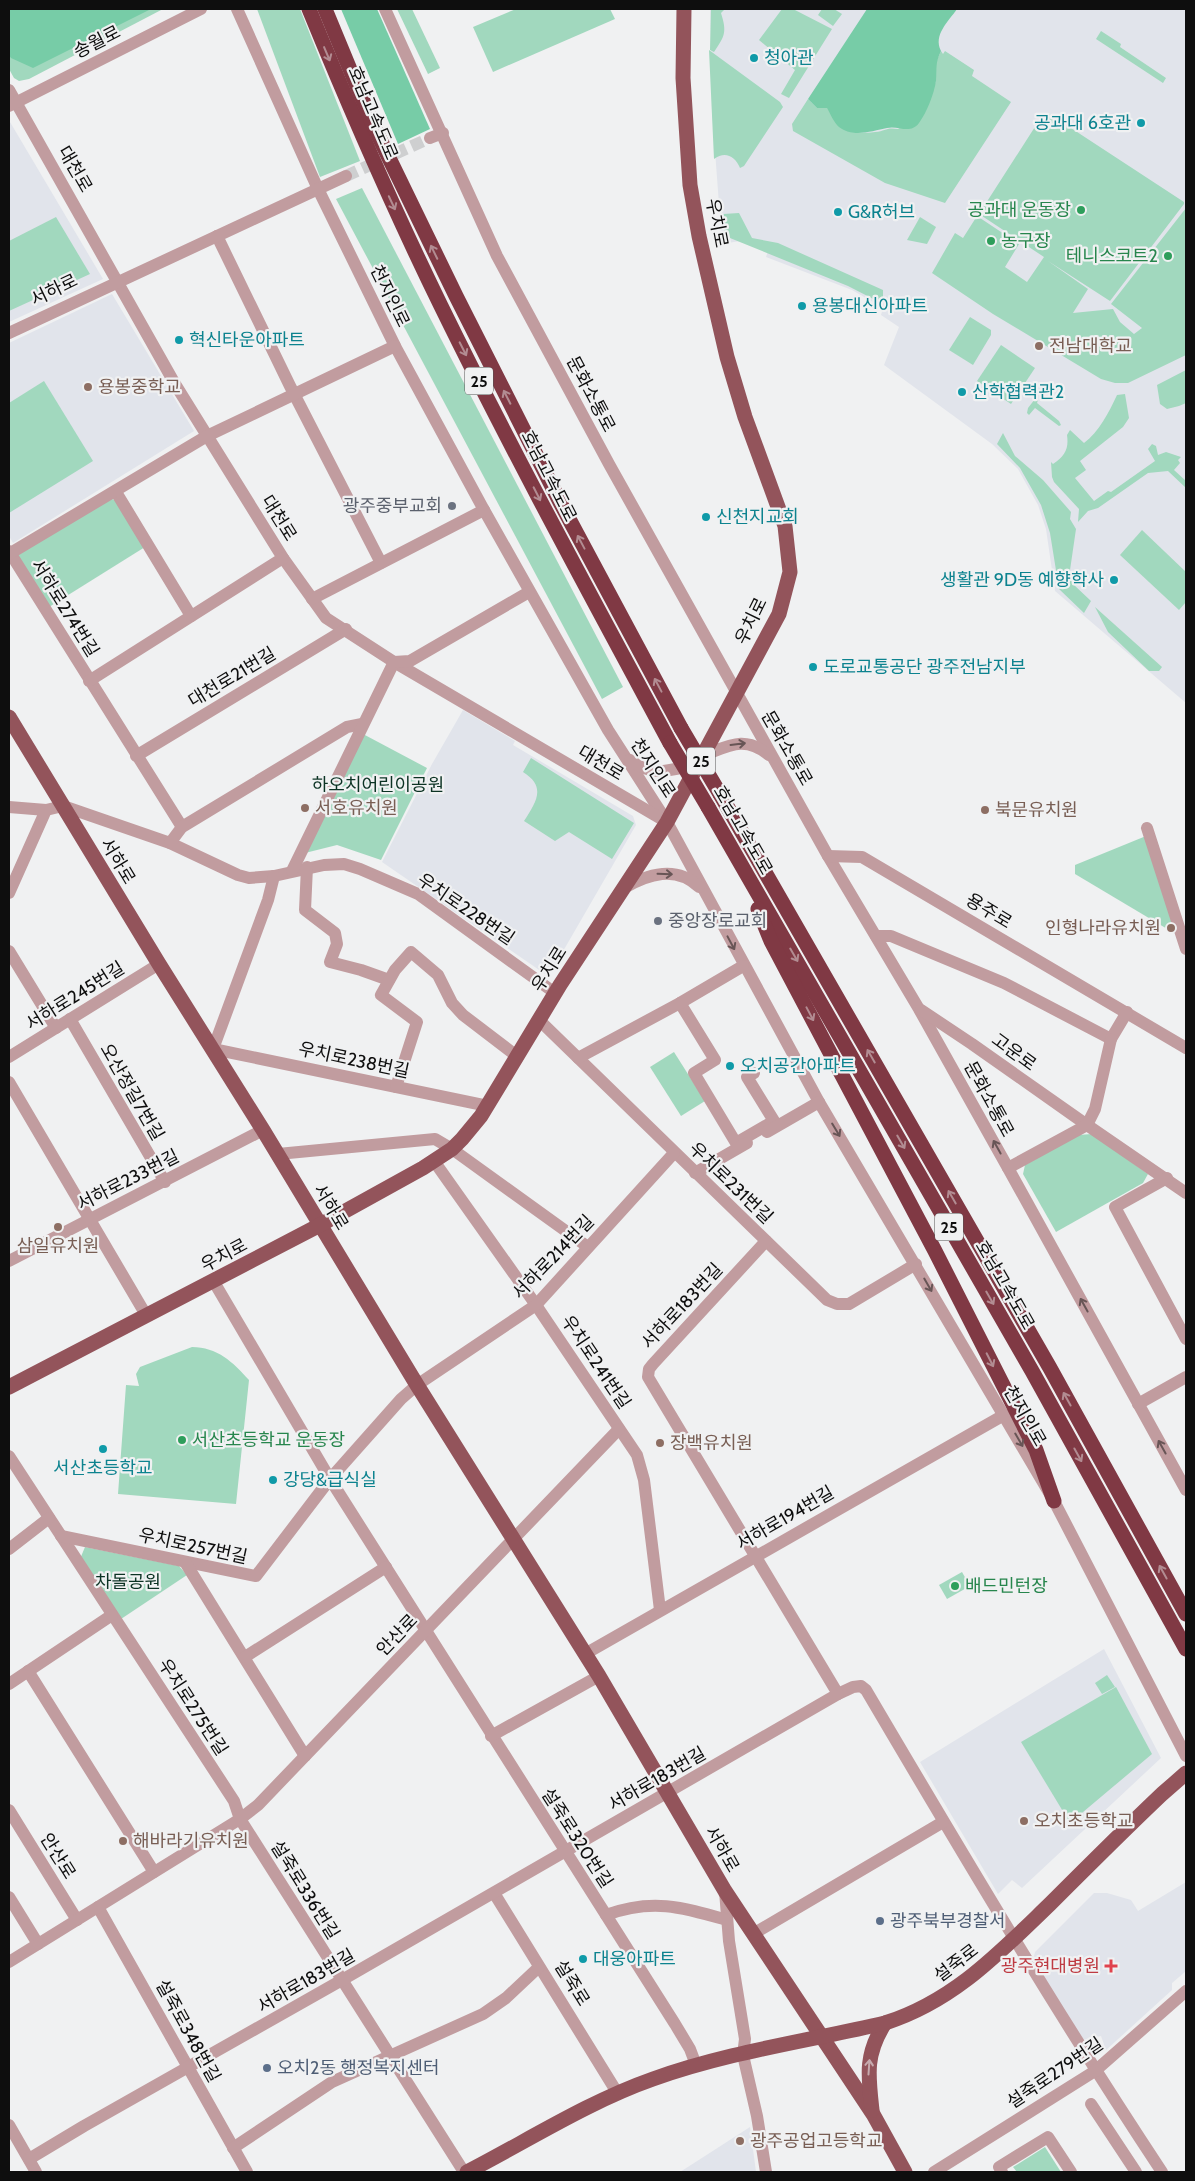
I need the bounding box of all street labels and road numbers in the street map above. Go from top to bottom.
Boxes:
street label: 송월로 [70,21,124,63]
street label: 호남고속도로 [343,63,403,163]
street label: 대천로 [53,142,97,196]
street label: 우치로 [701,197,733,249]
street label: 천지인로 [366,261,414,331]
street label: 서하로 [27,269,81,311]
street label: 문화소통로 [562,352,620,436]
road number: 25 [465,368,493,394]
street label: 호남고속도로 [517,427,581,525]
street label: 대천로 [257,491,301,545]
street label: 서하로274번길 [26,555,104,661]
street label: 우치로 [730,594,772,648]
street label: 대천로21번길 [184,642,280,712]
street label: 문화소통로 [757,707,817,789]
street label: 천지인로 [626,734,680,802]
street label: 대천로 [574,741,628,785]
road number: 25 [687,748,715,774]
street label: 호남고속도로 [709,781,777,879]
street label: 서하로 [96,834,140,888]
street label: 우치로228번길 [413,868,519,950]
street label: 용주로 [962,889,1016,933]
street label: 우치로 [527,942,571,996]
street label: 서하로245번길 [22,957,128,1035]
street label: 고운로 [987,1028,1041,1076]
street label: 우치로238번길 [297,1038,411,1082]
street label: 오산정길7번길 [95,1040,169,1144]
street label: 문화소통로 [959,1057,1019,1141]
street label: 우치로231번길 [685,1138,777,1228]
street label: 서하로233번길 [73,1145,183,1215]
street label: 서하로 [309,1180,353,1234]
street label: 서하로214번길 [507,1210,599,1304]
road number: 25 [935,1214,963,1240]
street label: 우치로 [197,1234,251,1276]
street label: 호남고속도로 [971,1236,1039,1334]
street label: 서하로183번길 [637,1259,727,1353]
street label: 우치로241번길 [557,1311,635,1413]
street label: 천지인로 [999,1382,1051,1450]
street label: 서하로194번길 [732,1481,838,1555]
street label: 우치로257번길 [136,1524,250,1568]
street label: 안산로 [372,1609,422,1661]
street label: 우치로275번길 [154,1654,232,1760]
street label: 서하로183번길 [604,1742,710,1816]
street label: 설죽로320번길 [537,1784,617,1892]
street label: 서하로 [700,1822,744,1876]
street label: 안산로 [36,1829,80,1883]
street label: 설죽로336번길 [266,1836,344,1944]
street label: 설죽로 [930,1939,982,1987]
street label: 서하로183번길 [253,1944,359,2018]
street label: 설죽로 [550,1956,594,2010]
street label: 설죽로348번길 [151,1976,225,2086]
street label: 설죽로279번길 [1003,2033,1107,2113]

